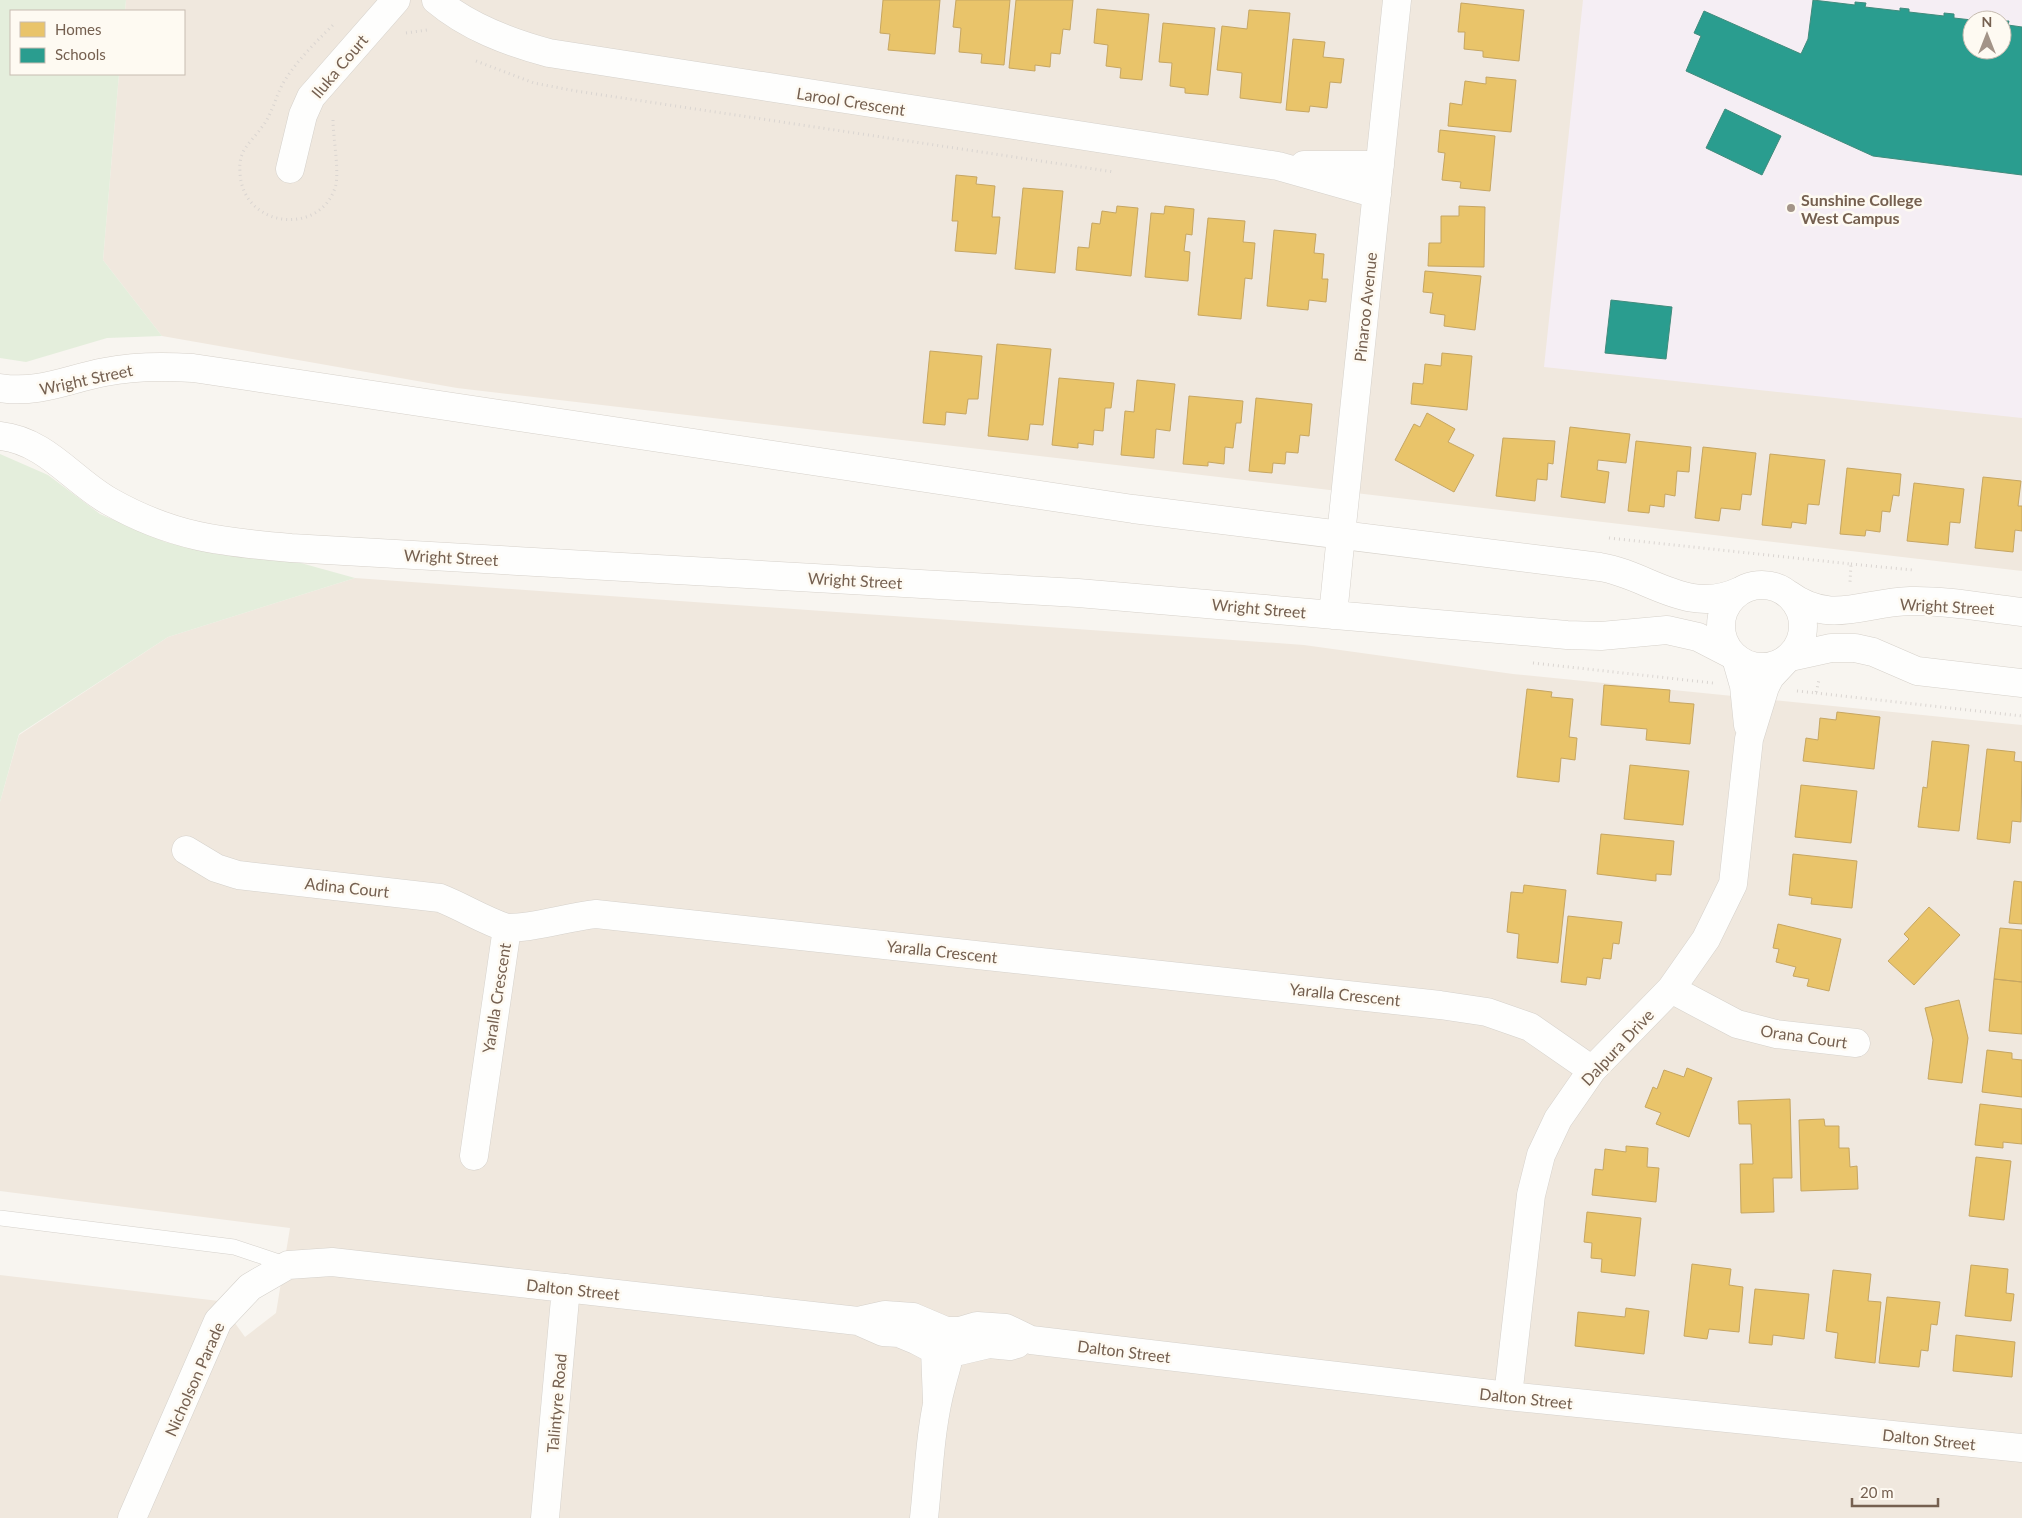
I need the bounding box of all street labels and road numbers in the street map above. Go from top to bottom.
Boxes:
street label: Iluka Court [307,30,371,102]
street label: Larool Crescent [795,83,907,119]
street label: Pinaroo Avenue [1350,251,1380,363]
street label: Wright Street [38,360,135,398]
street label: Wright Street [403,545,499,569]
street label: Wright Street [807,568,903,592]
street label: Wright Street [1211,594,1307,622]
street label: Wright Street [1899,594,1995,618]
street label: Adina Court [304,873,390,901]
street label: Yaralla Crescent [886,936,999,966]
street label: Yaralla Crescent [478,941,514,1055]
street label: Yaralla Crescent [1289,979,1402,1009]
street label: Dalpura Drive [1577,1005,1657,1089]
street label: Orana Court [1759,1021,1849,1052]
street label: Dalton Street [525,1275,621,1303]
street label: Nicholson Parade [160,1319,228,1439]
street label: Dalton Street [1076,1336,1172,1366]
street label: Talintyre Road [542,1353,570,1453]
street label: Dalton Street [1478,1384,1574,1412]
street label: Dalton Street [1881,1425,1977,1453]

